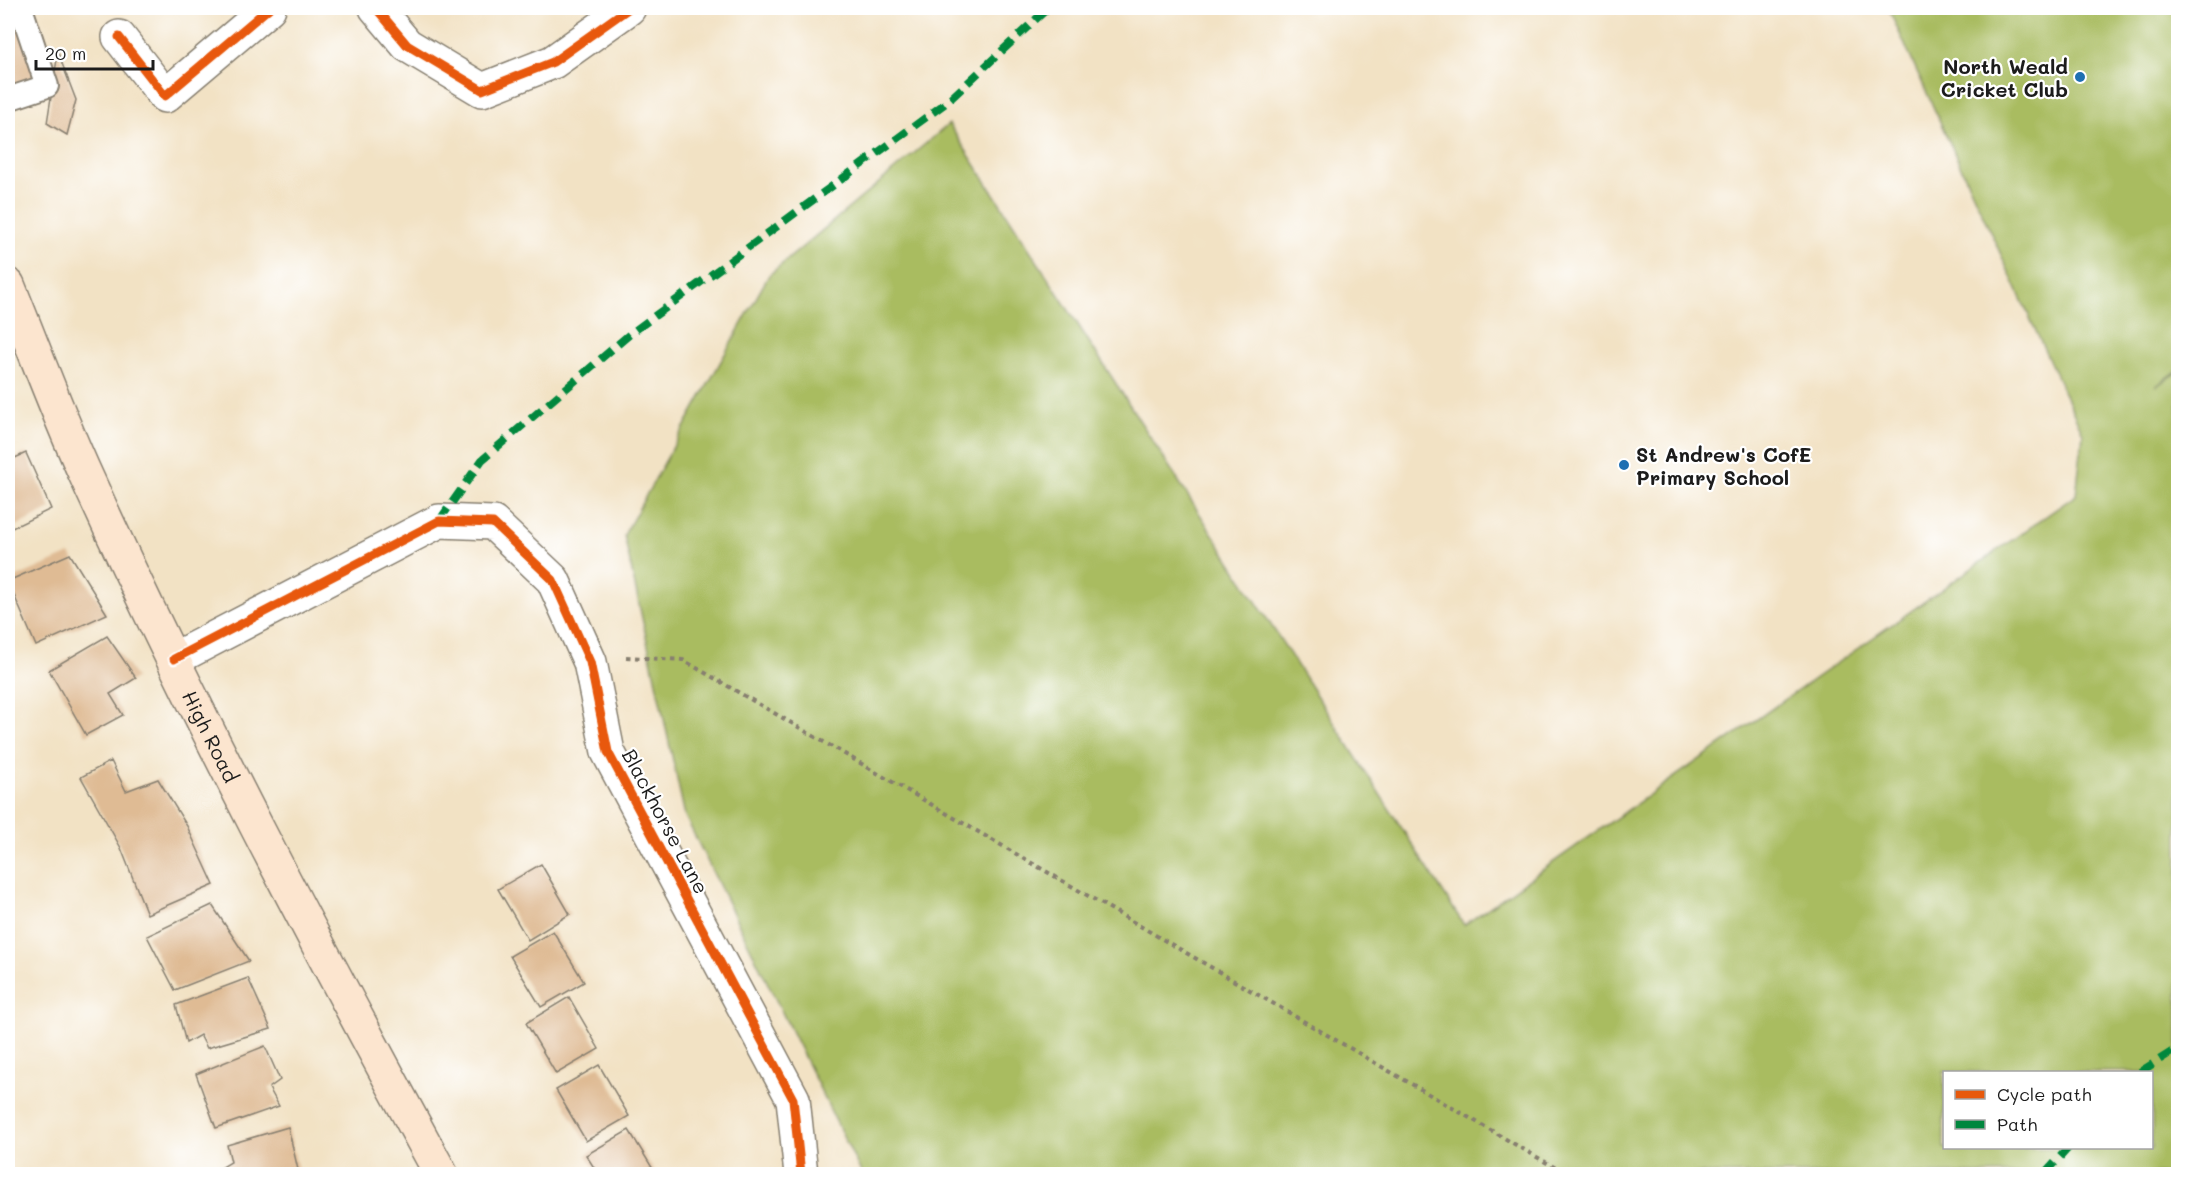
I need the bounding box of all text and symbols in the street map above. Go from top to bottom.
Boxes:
scale bar [36,33,153,71]
text: 20 m [45,41,86,65]
place label: North Weald Cricket Club [1941,53,2068,102]
marker: North Weald Cricket Club [2073,70,2087,84]
place label: St Andrew's CofE Primary School [1636,441,1811,490]
marker: St Andrew's CofE Primary School [1617,458,1631,472]
street label: High Road [177,686,245,787]
street label: Blackhorse Lane [617,744,715,898]
legend [1943,1071,2153,1149]
text: Cycle path [1997,1082,2092,1106]
text: Path [1997,1112,2037,1136]

